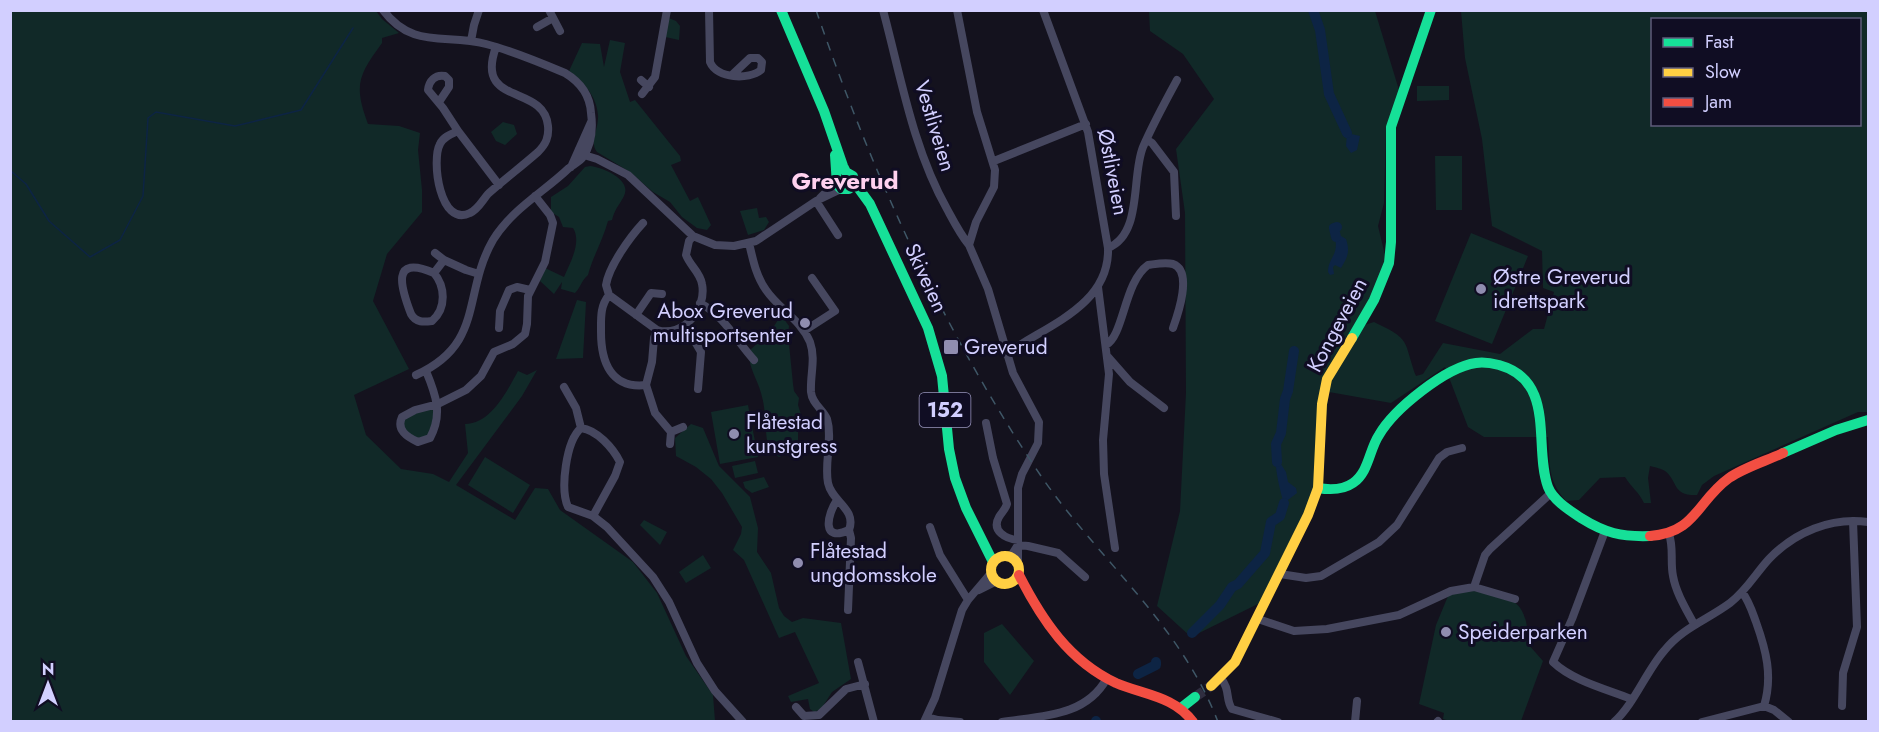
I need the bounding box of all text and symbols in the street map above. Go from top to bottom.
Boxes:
legend [1651,18,1861,126]
text: Fast [1705,29,1734,55]
text: Slow [1705,59,1742,85]
street label: Vestliveien [907,77,963,175]
text: Jam [1703,89,1732,115]
street label: Østliveien [1090,126,1136,218]
district label: Greverud [792,163,898,198]
street label: Skiveien [897,238,955,318]
place label: Østre Greverud idrettspark [1493,262,1631,316]
street label: Kongeveien [1300,272,1374,378]
marker: Østre Greverud idrettspark [1474,282,1488,296]
place label: Abox Greverud multisportsenter [653,296,794,350]
marker: Abox Greverud multisportsenter [798,316,812,330]
place label: Greverud [964,332,1048,362]
marker: Greverud [942,338,960,356]
road number: 152 [920,393,970,427]
place label: Flåtestad kunstgress [746,407,837,461]
marker: Flåtestad kunstgress [727,427,741,441]
place label: Flåtestad ungdomsskole [810,536,937,590]
marker: Flåtestad ungdomsskole [791,556,805,570]
place label: Speiderparken [1458,617,1588,647]
marker: Speiderparken [1439,625,1453,639]
north arrow [18,654,78,714]
text: N [42,658,54,681]

